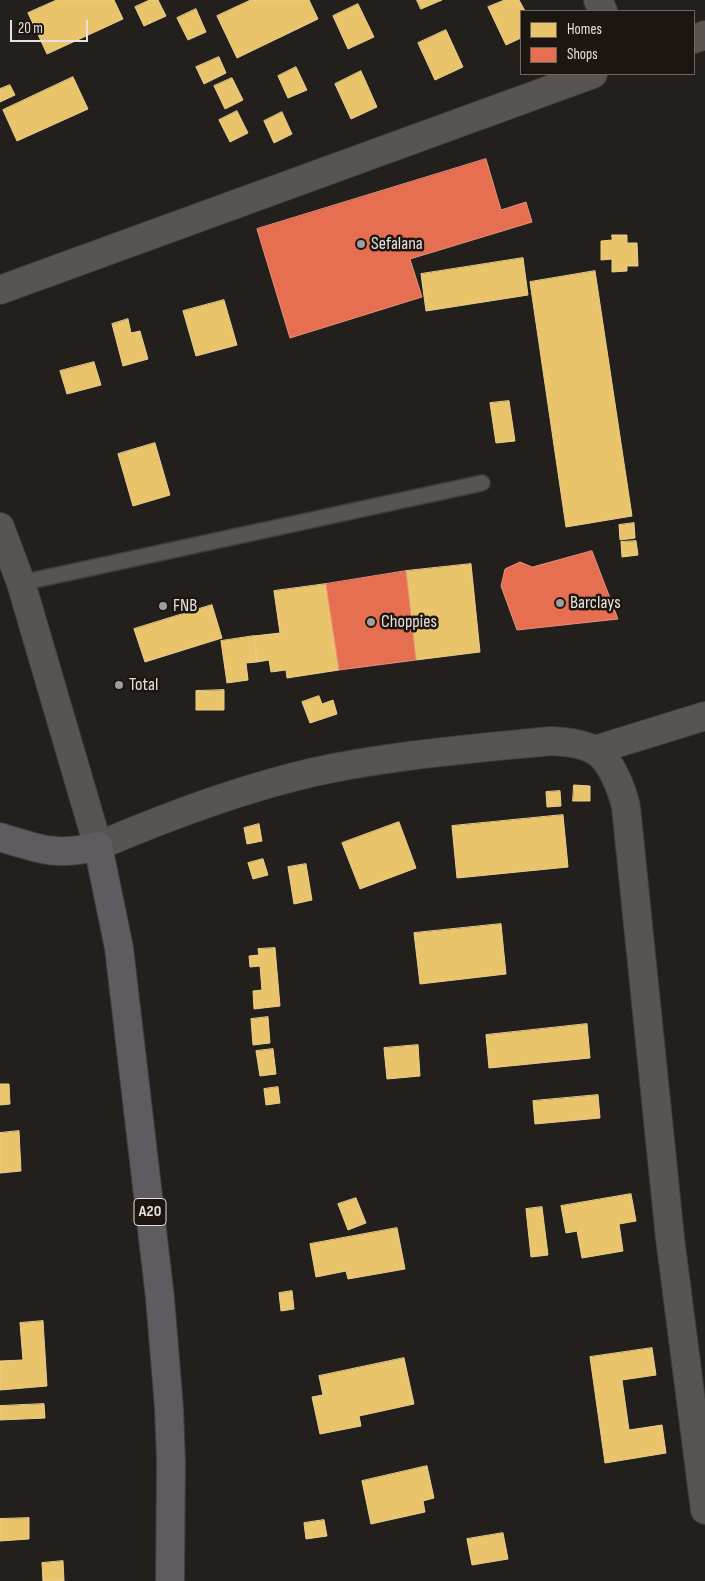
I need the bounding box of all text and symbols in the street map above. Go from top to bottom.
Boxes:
scale bar [12,10,90,42]
legend [520,10,695,75]
text: 20 m [18,19,43,38]
text: Homes [567,20,602,39]
text: Shops [567,45,598,64]
place label: Sefalana [371,233,423,255]
marker: Sefalana [355,238,367,250]
place label: Barclays [570,592,621,614]
place label: FNB [173,595,197,617]
marker: Barclays [554,597,566,609]
marker: FNB [157,600,169,612]
place label: Choppies [381,611,437,633]
marker: Choppies [365,616,377,628]
place label: Total [129,674,158,696]
marker: Total [113,679,125,691]
road number: A20 [134,1198,166,1226]

